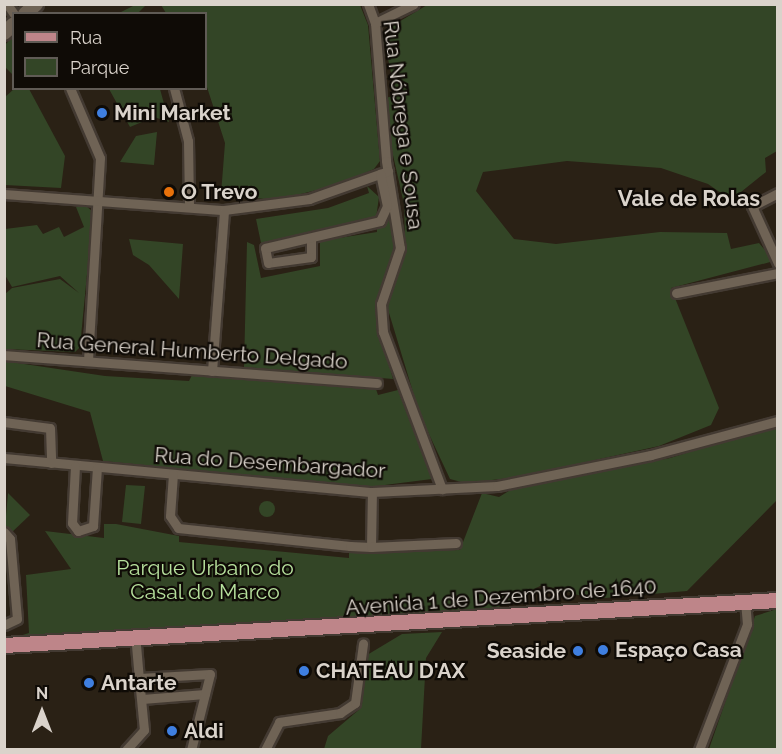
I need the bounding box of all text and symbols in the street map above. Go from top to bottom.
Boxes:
legend [12,12,207,90]
street label: Rua Nóbrega e Sousa [378,19,428,231]
text: Rua [70,27,102,48]
text: Parque [70,57,129,78]
place label: Mini Market [114,100,231,126]
marker: Mini Market [95,106,109,120]
place label: O Trevo [181,179,258,205]
marker: O Trevo [162,185,176,199]
district label: Vale de Rolas [618,186,760,212]
street label: Rua General Humberto Delgado [35,328,349,374]
street label: Rua do Desembargador [154,442,386,484]
park label: Parque Urbano do Casal do Marco [116,555,294,605]
street label: Avenida 1 de Dezembro de 1640 [345,574,657,620]
place label: Espaço Casa [615,637,742,663]
place label: Seaside [487,638,566,664]
marker: Espaço Casa [596,643,610,657]
marker: Seaside [571,644,585,658]
place label: CHATEAU D'AX [316,658,465,684]
marker: CHATEAU D'AX [297,664,311,678]
place label: Antarte [101,670,176,696]
marker: Antarte [82,676,96,690]
north arrow [12,682,72,742]
text: N [36,684,48,703]
place label: Aldi [184,718,224,744]
marker: Aldi [165,724,179,738]

